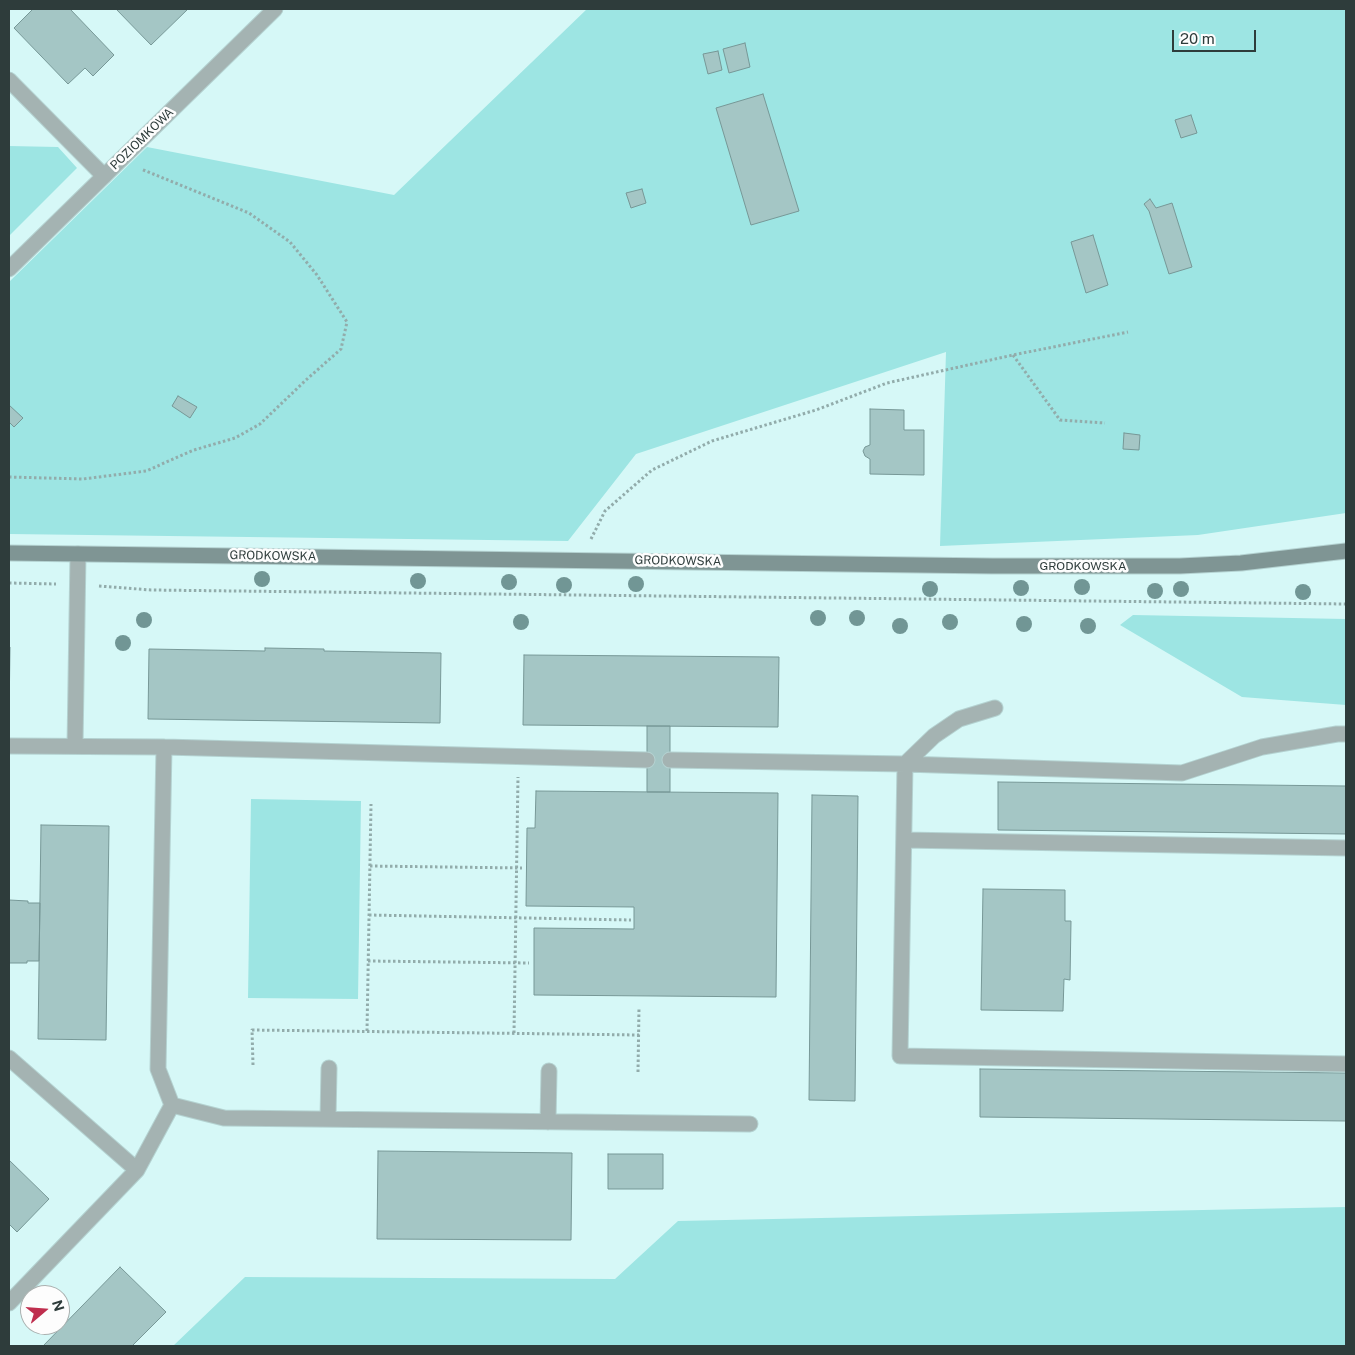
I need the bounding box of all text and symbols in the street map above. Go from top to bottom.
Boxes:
scale bar [1175,20,1259,52]
text: 20 m [1180,30,1215,47]
street label: POZIOMKOWA [107,105,177,173]
street label: GRODKOWSKA [229,548,317,564]
street label: GRODKOWSKA [634,553,722,569]
street label: GRODKOWSKA [1040,559,1126,573]
north arrow [20,1285,70,1335]
text: N [49,1298,68,1313]

